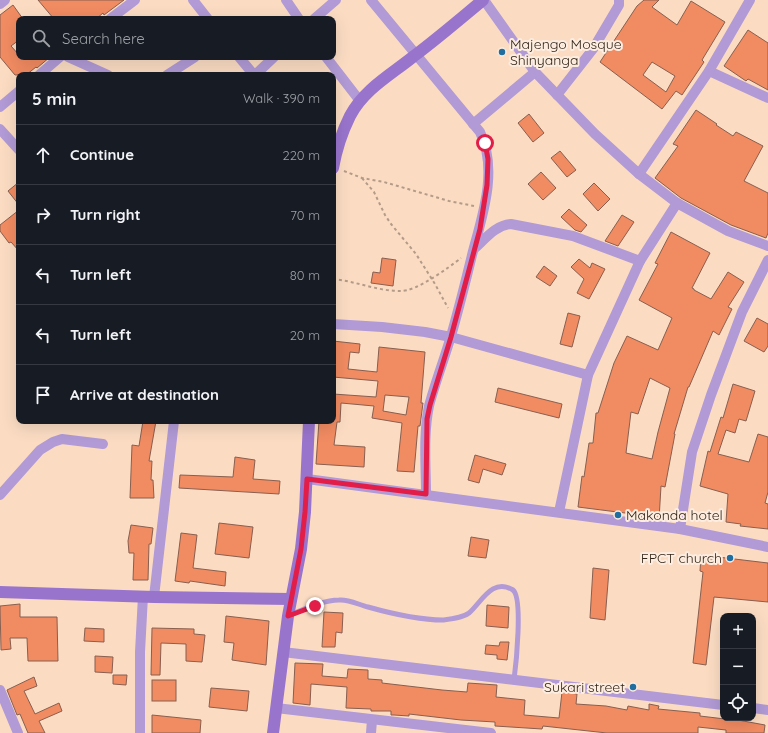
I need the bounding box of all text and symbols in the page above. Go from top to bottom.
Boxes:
search box [16,16,336,60]
icon: search [30,27,52,49]
text: Search here [62,29,145,48]
place label: Majengo Mosque Shinyanga [510,35,622,69]
marker: Majengo Mosque Shinyanga [497,47,507,57]
text: 5 min [32,88,76,109]
text: Walk · 390 m [243,90,320,106]
route start [476,134,494,152]
icon: ahead [32,144,54,166]
text: Continue [70,145,134,164]
text: 220 m [282,147,320,163]
icon: right [32,204,54,226]
text: Turn right [70,205,141,224]
text: 70 m [290,207,320,223]
icon: left [32,264,54,286]
text: Turn left [70,265,132,284]
text: 80 m [290,267,320,283]
icon: left [32,324,54,346]
text: Turn left [70,325,132,344]
text: 20 m [290,327,320,343]
icon: arrive [32,384,54,406]
text: Arrive at destination [70,385,219,404]
place label: Makonda hotel [626,506,723,524]
marker: Makonda hotel [613,510,623,520]
place label: FPCT church [641,549,722,567]
marker: FPCT church [725,553,735,563]
route end [306,597,324,615]
map controls [720,613,756,721]
button: + [720,613,756,649]
button: − [720,649,756,685]
place label: Sukari street [544,678,625,696]
marker: Sukari street [628,682,638,692]
button: locate [720,685,756,721]

